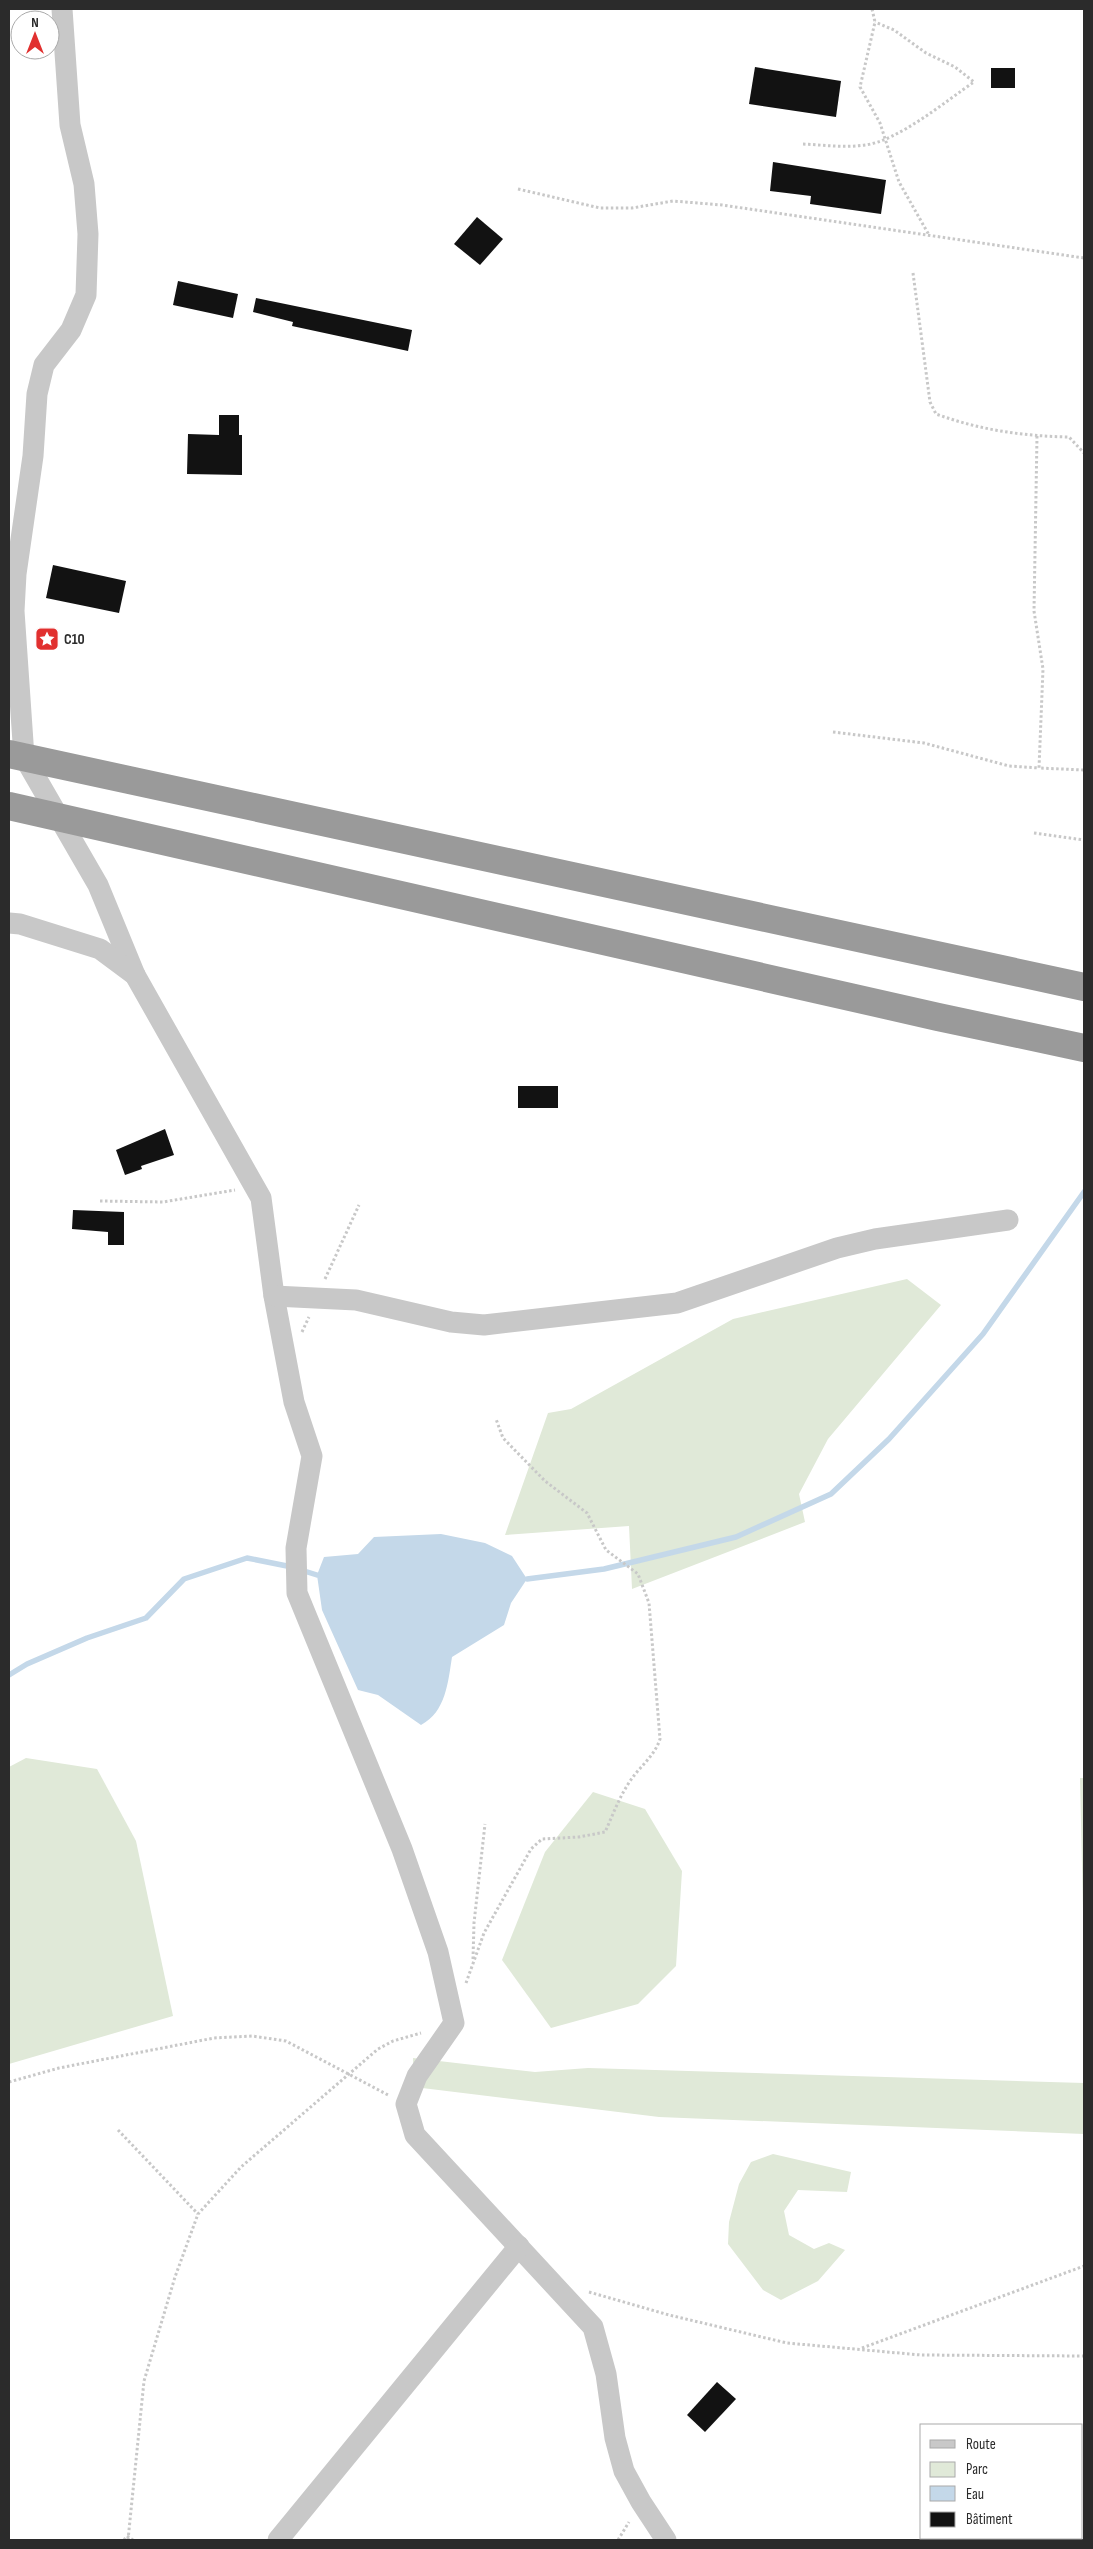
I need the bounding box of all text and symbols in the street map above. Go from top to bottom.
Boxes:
north arrow [10,10,60,60]
text: N [31,14,39,31]
place icon: C10 [34,626,60,652]
place label: C10 [64,630,85,649]
legend [920,2424,1083,2539]
text: Route [966,2435,996,2454]
text: Parc [966,2460,988,2479]
text: Eau [966,2485,984,2504]
text: Bâtiment [966,2510,1013,2529]

